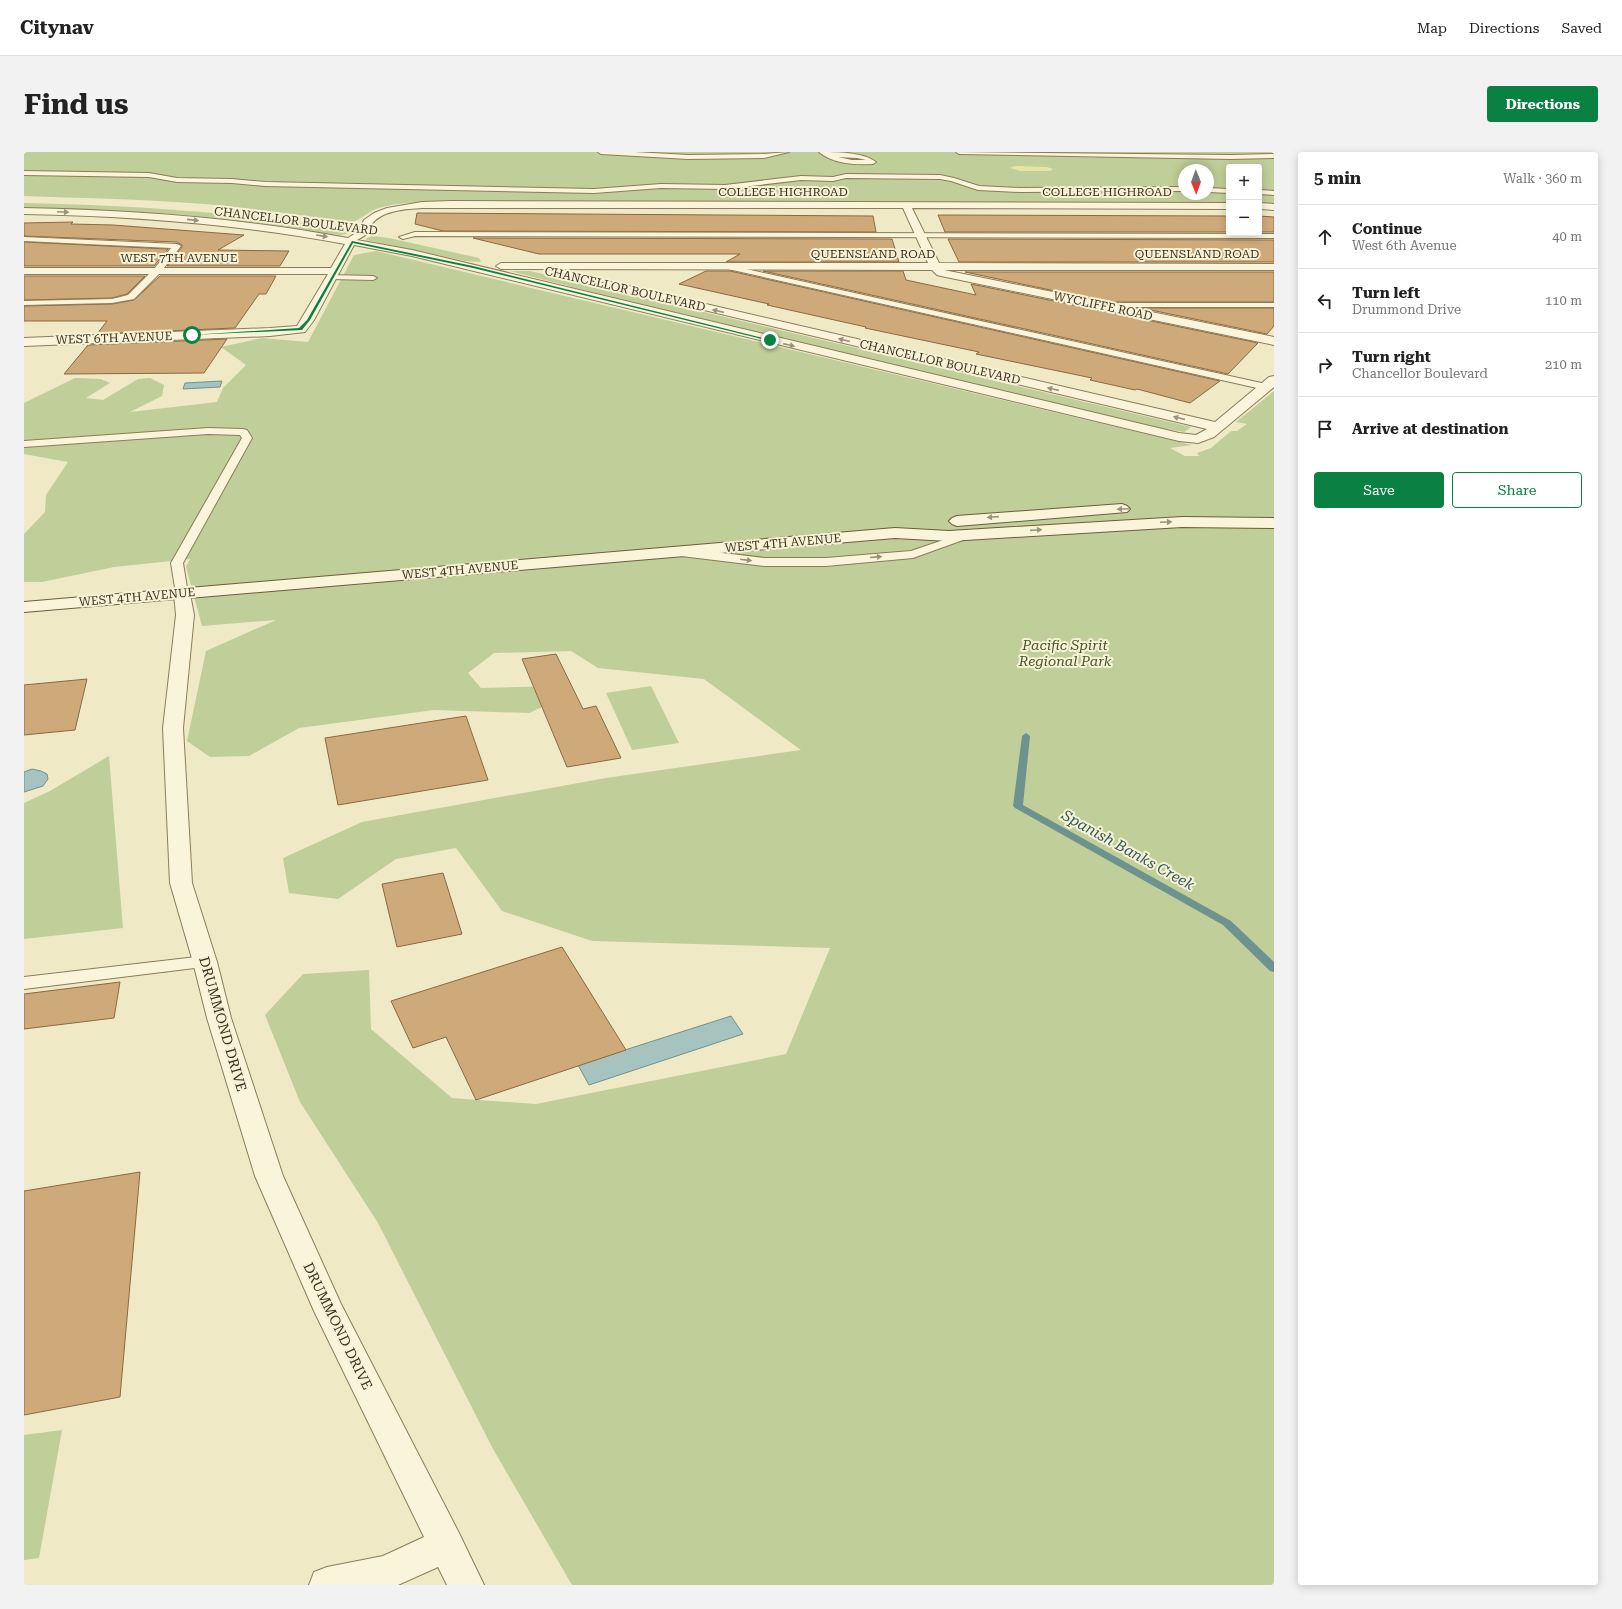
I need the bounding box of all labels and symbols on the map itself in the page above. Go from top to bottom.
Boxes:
north arrow [1178,164,1214,200]
street label: COLLEGE HIGHROAD [718,185,848,199]
street label: COLLEGE HIGHROAD [1042,185,1172,199]
street label: CHANCELLOR BOULEVARD [213,204,379,238]
one-way arrow [57,209,70,215]
one-way arrow [187,216,199,223]
one-way arrow [316,233,328,239]
street label: QUEENSLAND ROAD [811,247,935,261]
street label: QUEENSLAND ROAD [1135,247,1259,261]
street label: WEST 7TH AVENUE [121,251,237,265]
street label: CHANCELLOR BOULEVARD [543,264,707,314]
street label: WYCLIFFE ROAD [1052,289,1154,323]
one-way arrow [712,307,724,313]
route start [183,326,201,344]
street label: WEST 6TH AVENUE [55,329,173,347]
route end [761,331,779,349]
one-way arrow [838,337,851,343]
street label: CHANCELLOR BOULEVARD [858,337,1022,387]
one-way arrow [783,342,795,348]
one-way arrow [1047,385,1059,391]
one-way arrow [1173,415,1185,421]
one-way arrow [1117,506,1129,513]
one-way arrow [987,514,999,521]
one-way arrow [1160,519,1172,526]
one-way arrow [1030,527,1043,533]
street label: WEST 4TH AVENUE [724,531,842,555]
one-way arrow [870,554,882,561]
one-way arrow [740,556,752,563]
street label: WEST 4TH AVENUE [401,558,519,582]
street label: WEST 4TH AVENUE [78,585,196,609]
park label: Pacific Spirit Regional Park [1018,637,1112,669]
water label: Spanish Banks Creek [1058,806,1198,894]
street label: DRUMMOND DRIVE [196,955,250,1093]
street label: DRUMMOND DRIVE [300,1260,376,1392]

